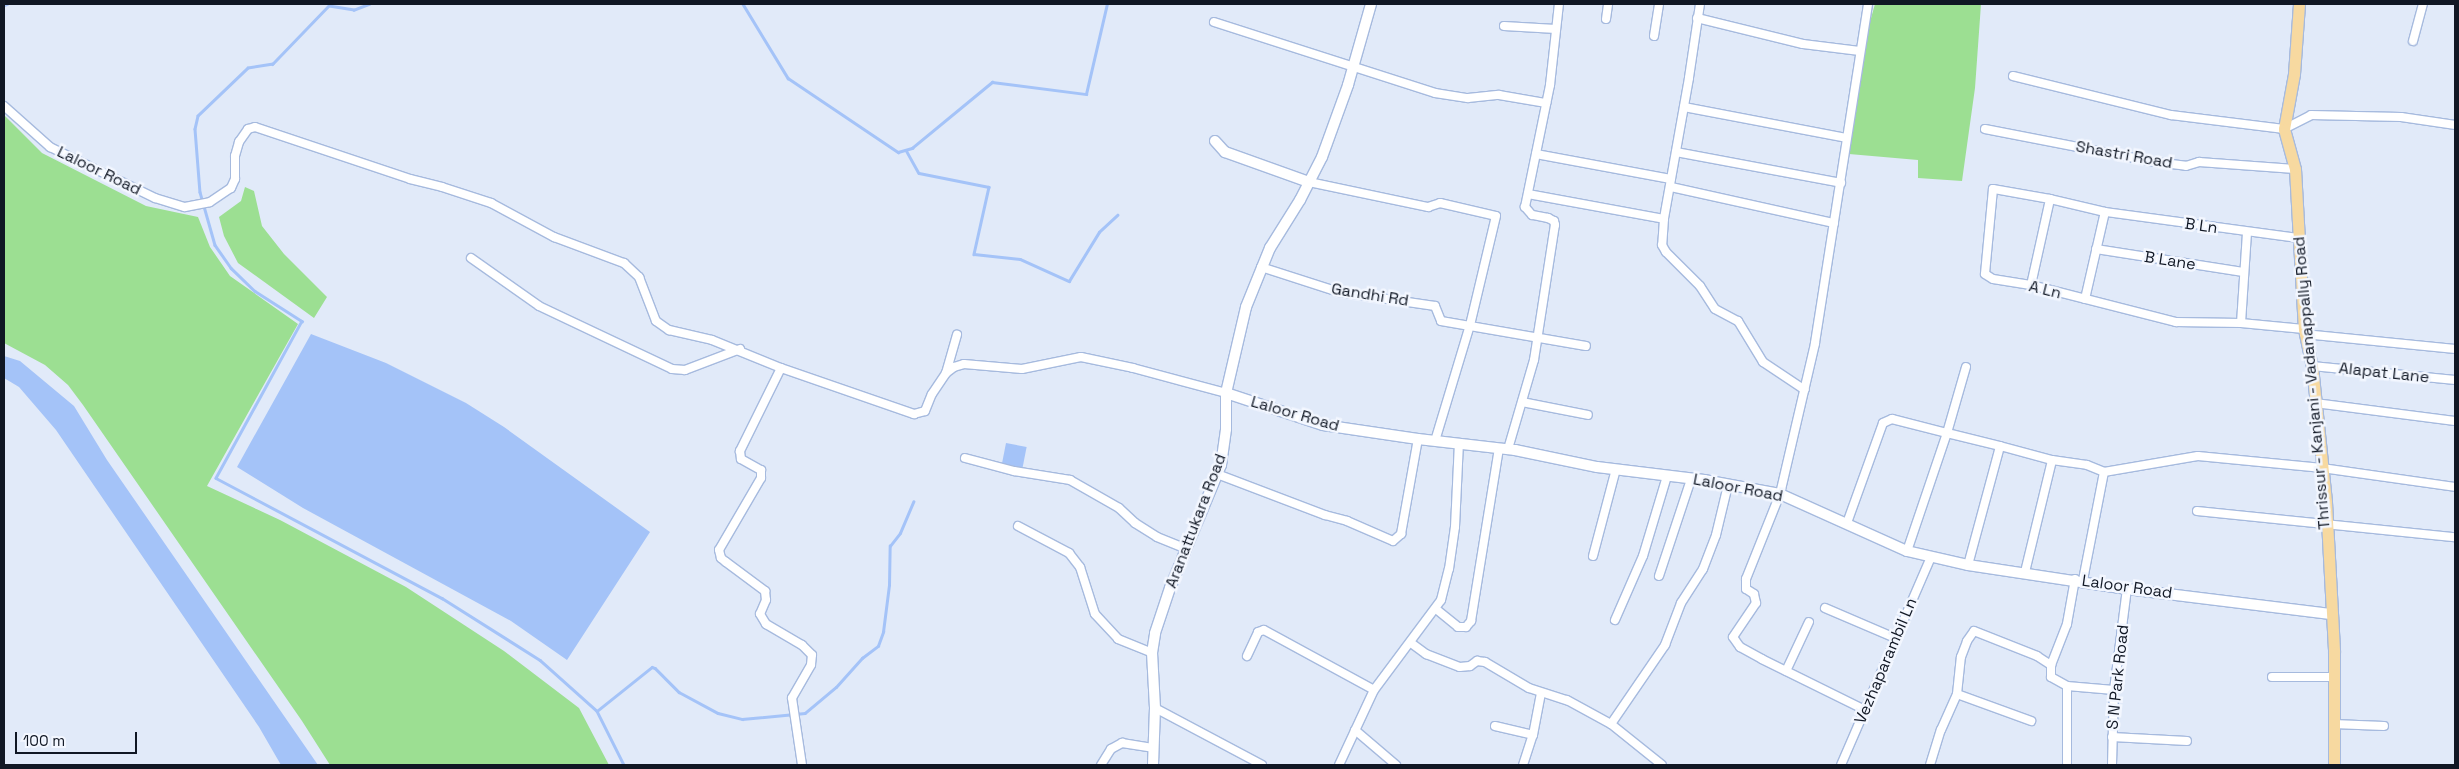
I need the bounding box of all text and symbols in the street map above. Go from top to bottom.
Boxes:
street label: Shastri Road [2074,137,2174,173]
street label: Laloor Road [54,142,144,200]
street label: B Ln [2183,214,2219,238]
street label: Thrissur - Kanjani - Vadanappally Road [2290,235,2334,531]
street label: B Lane [2143,247,2197,275]
street label: A Ln [2027,277,2063,303]
street label: Gandhi Rd [1330,279,1410,311]
street label: Alapat Lane [2338,359,2430,387]
street label: Laloor Road [1249,392,1341,436]
street label: Aranattukara Road [1162,451,1230,591]
street label: Laloor Road [1691,470,1785,506]
street label: Laloor Road [2081,571,2173,603]
street label: Vezhaparambil Ln [1851,595,1921,727]
street label: S N Park Road [2103,624,2133,730]
scale bar [18,722,140,754]
text: 100 m [23,731,65,750]

